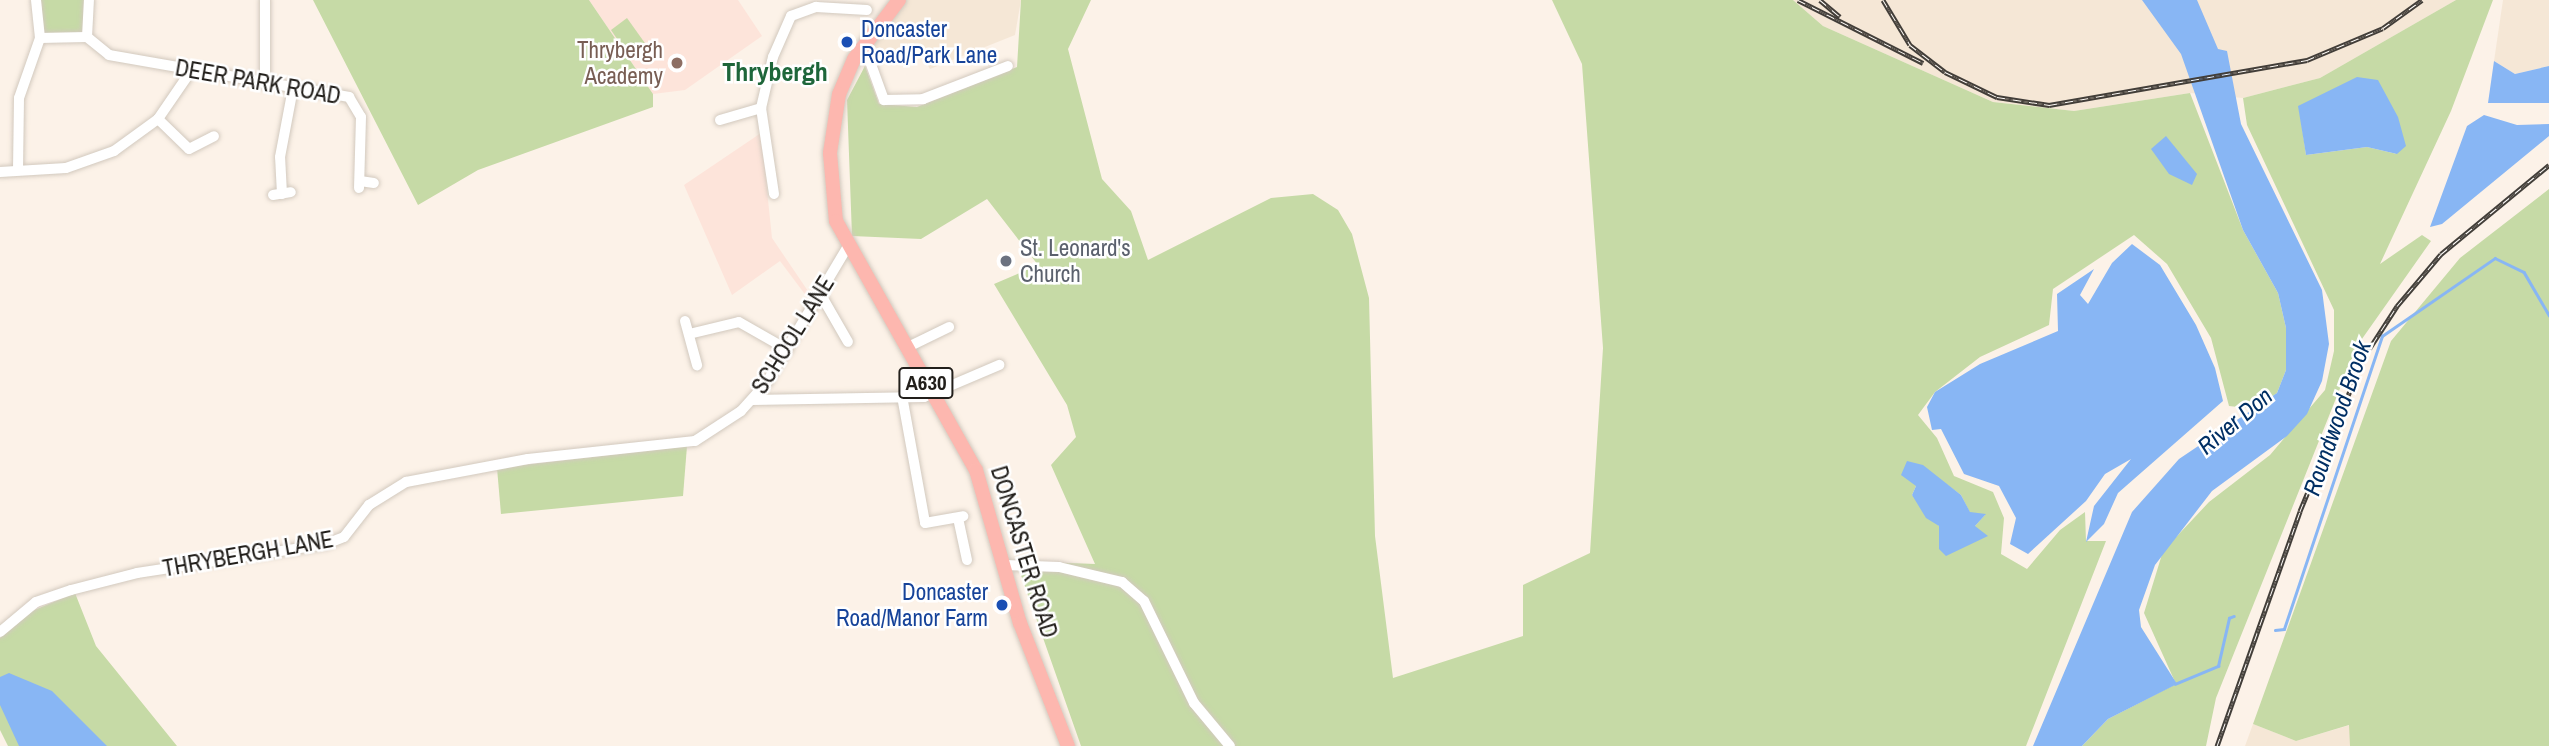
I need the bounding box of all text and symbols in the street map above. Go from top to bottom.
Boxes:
place label: Doncaster Road/Park Lane [861,15,997,69]
marker: Doncaster Road/Park Lane [839,34,855,50]
place label: Thrybergh Academy [577,36,663,90]
street label: DEER PARK ROAD [173,54,343,110]
marker: Thrybergh Academy [669,55,685,71]
district label: Thrybergh [722,56,828,88]
place label: St. Leonard's Church [1020,234,1131,288]
marker: St. Leonard's Church [998,253,1014,269]
street label: SCHOOL LANE [746,271,840,399]
water label: Roundwood Brook [2297,337,2377,499]
road number: A630 [898,366,954,400]
water label: River Don [2192,381,2278,461]
street label: DONCASTER ROAD [985,463,1063,641]
street label: THRYBERGH LANE [161,525,335,583]
place label: Doncaster Road/Manor Farm [836,578,988,632]
marker: Doncaster Road/Manor Farm [994,597,1010,613]

